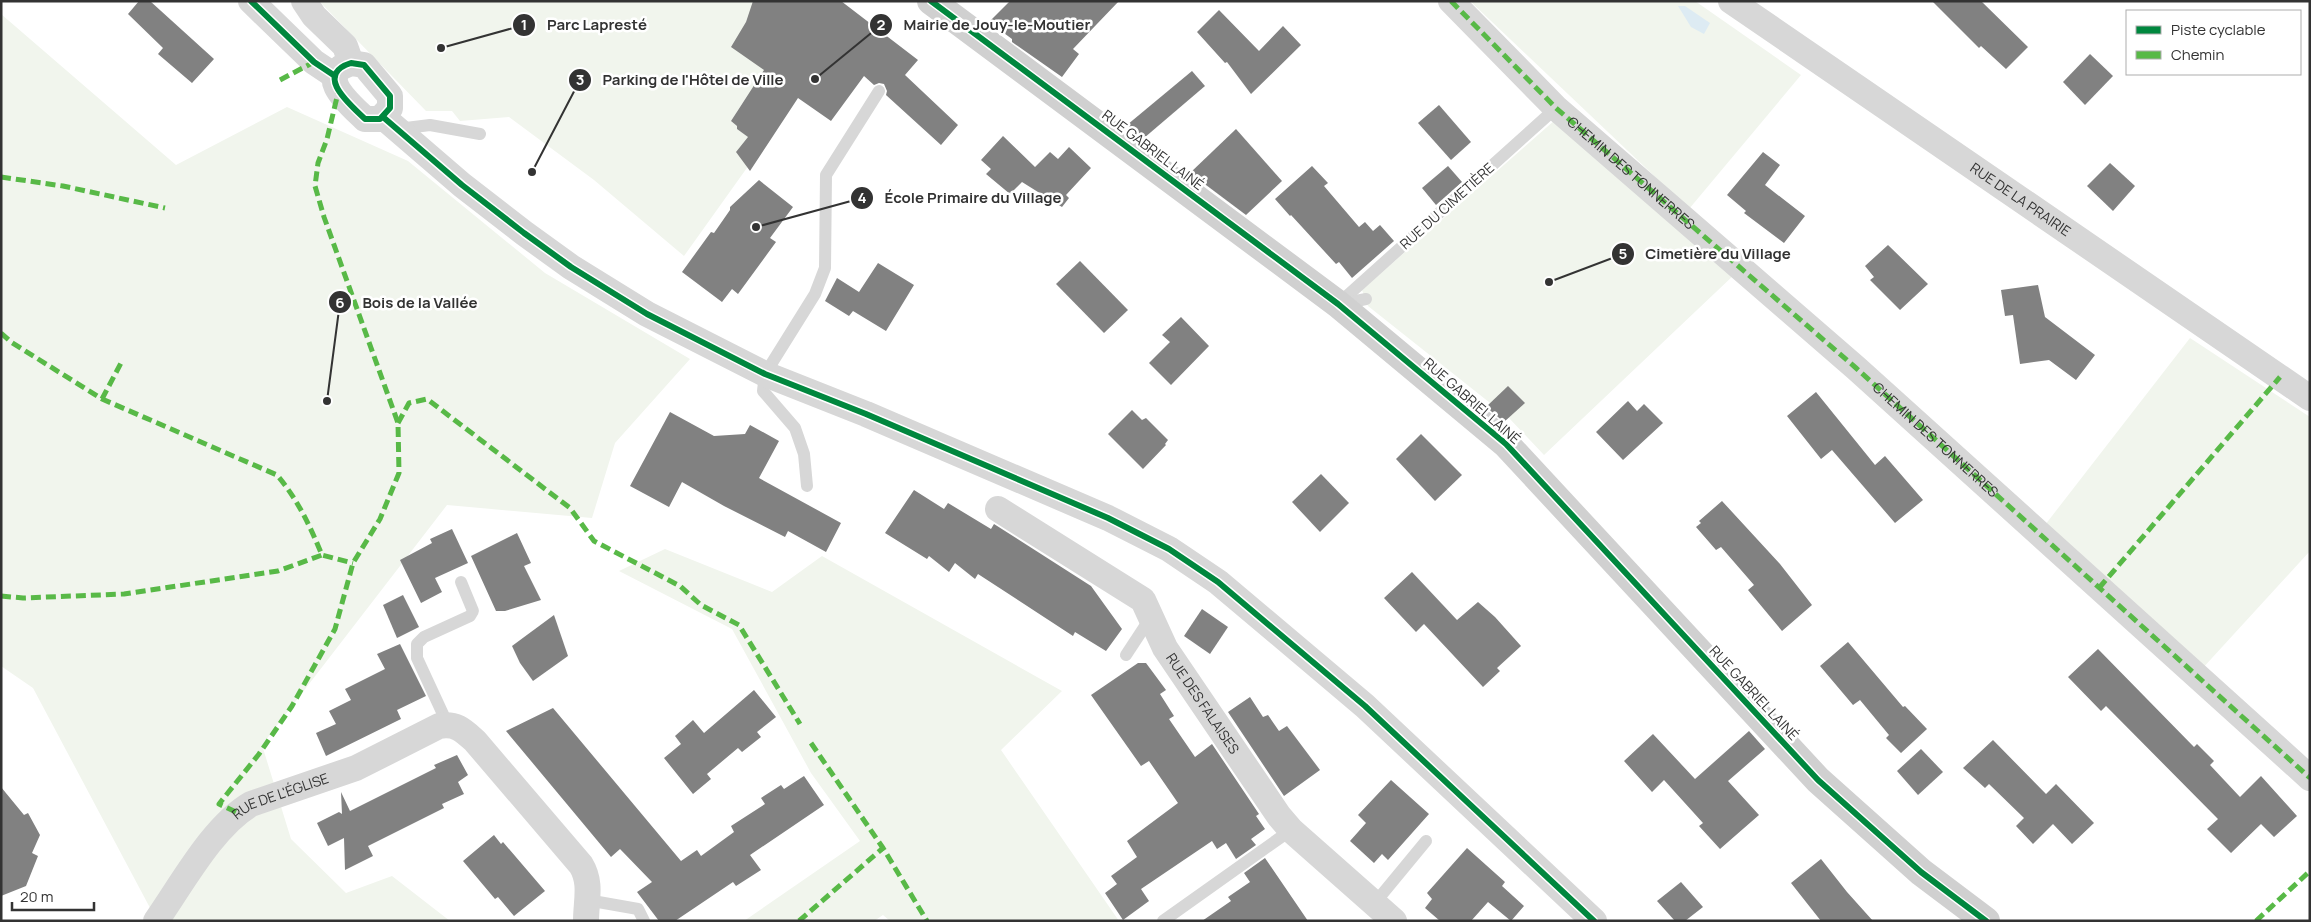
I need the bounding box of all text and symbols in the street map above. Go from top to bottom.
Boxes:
callout: Parc Lapresté [512,10,657,40]
callout: Mairie de Jouy-le-Moutier [869,10,1100,40]
legend [2126,10,2301,75]
text: 1 [521,14,527,35]
text: Parc Lapresté [547,14,647,35]
text: 2 [877,14,886,35]
text: Mairie de Jouy-le-Moutier [904,14,1090,35]
text: Piste cyclable [2171,19,2266,40]
text: Chemin [2171,44,2224,65]
callout: Parking de l'Hôtel de Ville [568,65,794,95]
text: 3 [576,69,584,90]
text: Parking de l'Hôtel de Ville [602,69,784,90]
street label: RUE GABRIEL LAINÉ [1099,105,1208,194]
street label: CHEMIN DES TONNERRES [1563,112,1699,233]
street label: RUE DU CIMETIÈRE [1395,158,1498,253]
street label: RUE DE LA PRAIRIE [1967,158,2075,240]
callout: École Primaire du Village [849,183,1071,213]
text: 4 [857,187,867,208]
text: École Primaire du Village [884,187,1062,208]
callout: Cimetière du Village [1611,239,1801,269]
text: 5 [1619,243,1628,264]
text: Cimetière du Village [1645,243,1791,264]
callout: Bois de la Vallée [327,287,488,317]
text: 6 [335,292,345,313]
text: Bois de la Vallée [362,292,478,313]
street label: RUE GABRIEL LAINÉ [1420,353,1525,448]
street label: CHEMIN DES TONNERRES [1869,378,2003,501]
street label: RUE GABRIEL LAINÉ [1706,641,1803,744]
street label: RUE DES FALAISES [1162,649,1244,758]
street label: RUE DE L'ÉGLISE [228,768,331,823]
scale bar [12,880,95,912]
text: 20 m [20,886,53,907]

